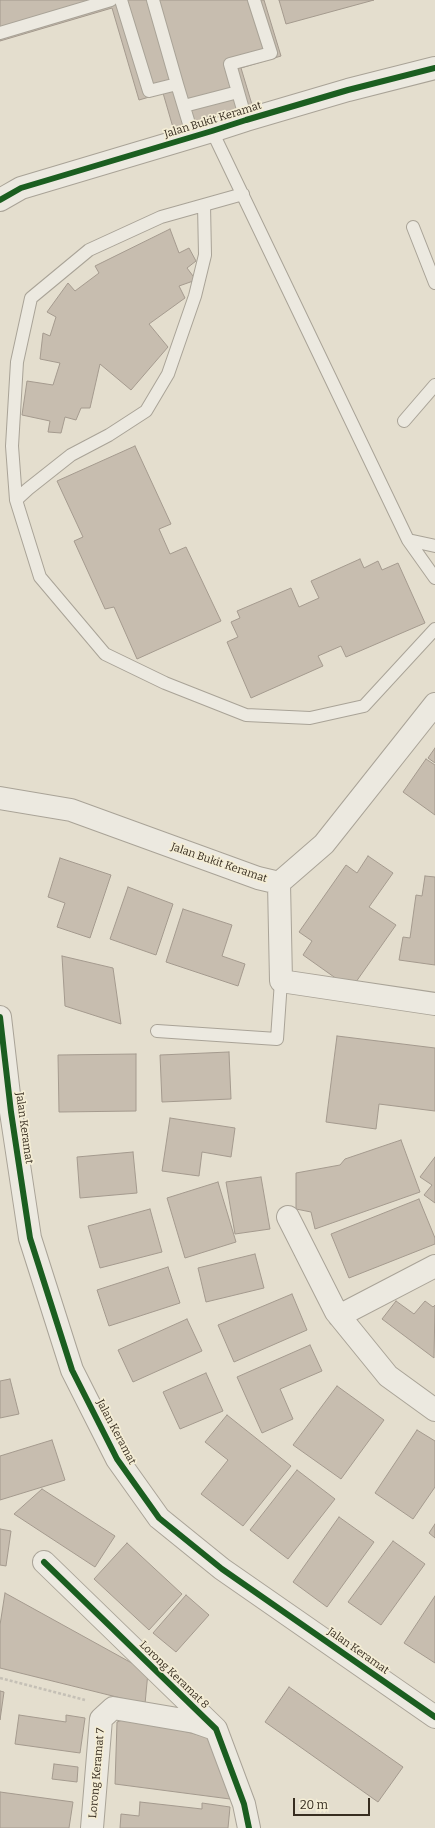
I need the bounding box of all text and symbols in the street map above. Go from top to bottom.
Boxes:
street label: Jalan Bukit Keramat [163,99,263,141]
street label: Jalan Bukit Keramat [169,840,269,886]
street label: Jalan Keramat [12,1091,36,1165]
street label: Jalan Keramat [93,1397,139,1467]
street label: Jalan Keramat [325,1625,391,1677]
street label: Lorong Keramat 8 [136,1638,212,1712]
street label: Lorong Keramat 7 [86,1727,108,1819]
scale bar [295,1790,372,1816]
text: 20 m [300,1798,328,1812]

